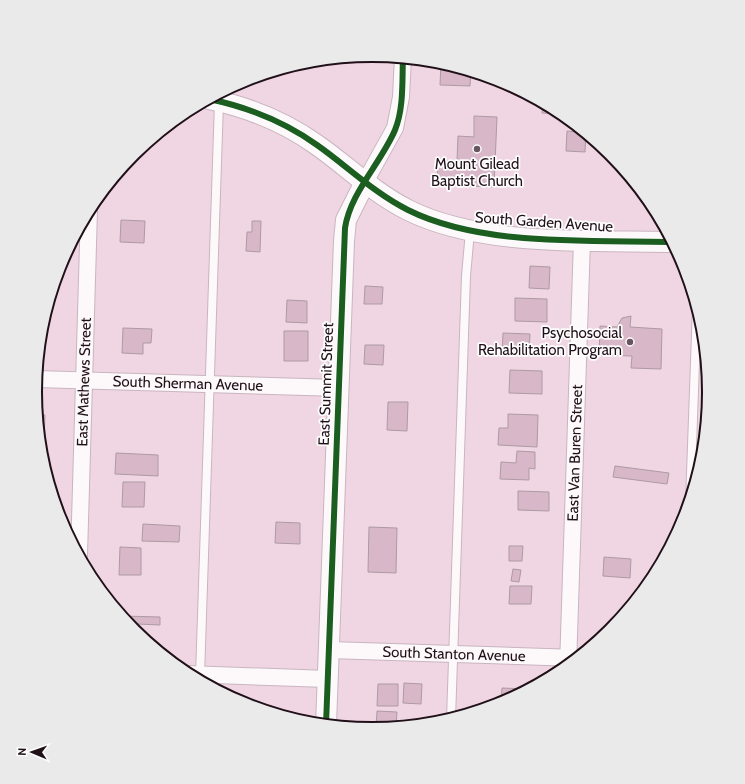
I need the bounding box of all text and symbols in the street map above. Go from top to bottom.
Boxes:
marker: Mount Gilead Baptist Church [472,144,482,154]
place label: Mount Gilead Baptist Church [431,155,523,190]
street label: South Garden Avenue [474,208,614,236]
street label: East Mathews Street [73,317,95,447]
street label: East Summit Street [315,322,337,446]
place label: Psychosocial Rehabilitation Program [478,324,622,359]
marker: Psychosocial Rehabilitation Program [625,337,635,347]
street label: South Sherman Avenue [112,372,264,395]
street label: East Van Buren Street [564,384,586,522]
street label: South Stanton Avenue [382,643,526,665]
north arrow [12,732,52,772]
text: N [15,748,29,756]

